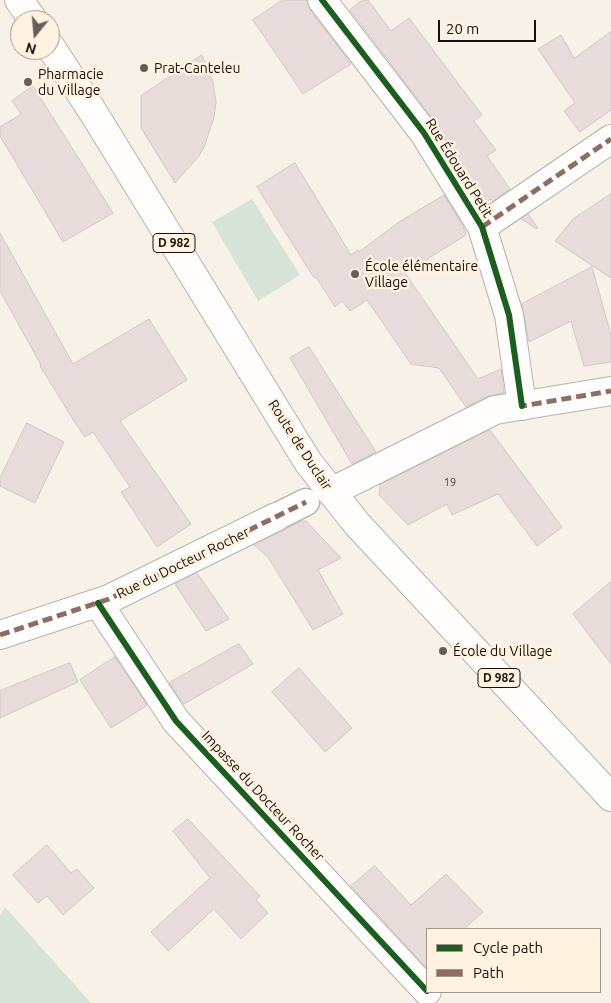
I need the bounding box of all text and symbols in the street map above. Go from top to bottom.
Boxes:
north arrow [10,10,60,60]
scale bar [441,10,538,42]
text: 20 m [446,20,479,37]
text: N [24,39,38,58]
place label: Prat-Canteleu [154,60,240,76]
marker: Prat-Canteleu [138,62,150,74]
place label: Pharmacie du Village [38,66,104,98]
marker: Pharmacie du Village [22,76,34,88]
street label: Rue Édouard Petit [422,115,496,221]
road number: D 982 [153,234,195,252]
place label: École élémentaire Village [365,258,478,290]
marker: École élémentaire Village [349,268,361,280]
street label: Route de Duclair [265,397,335,493]
house number: 19 [444,475,456,489]
street label: Rue du Docteur Rocher [114,524,252,602]
place label: École du Village [453,643,553,659]
marker: École du Village [437,645,449,657]
road number: D 982 [478,668,520,688]
street label: Impasse du Docteur Rocher [198,727,328,865]
legend [426,928,601,993]
text: Cycle path [473,939,543,956]
text: Path [473,964,504,981]

